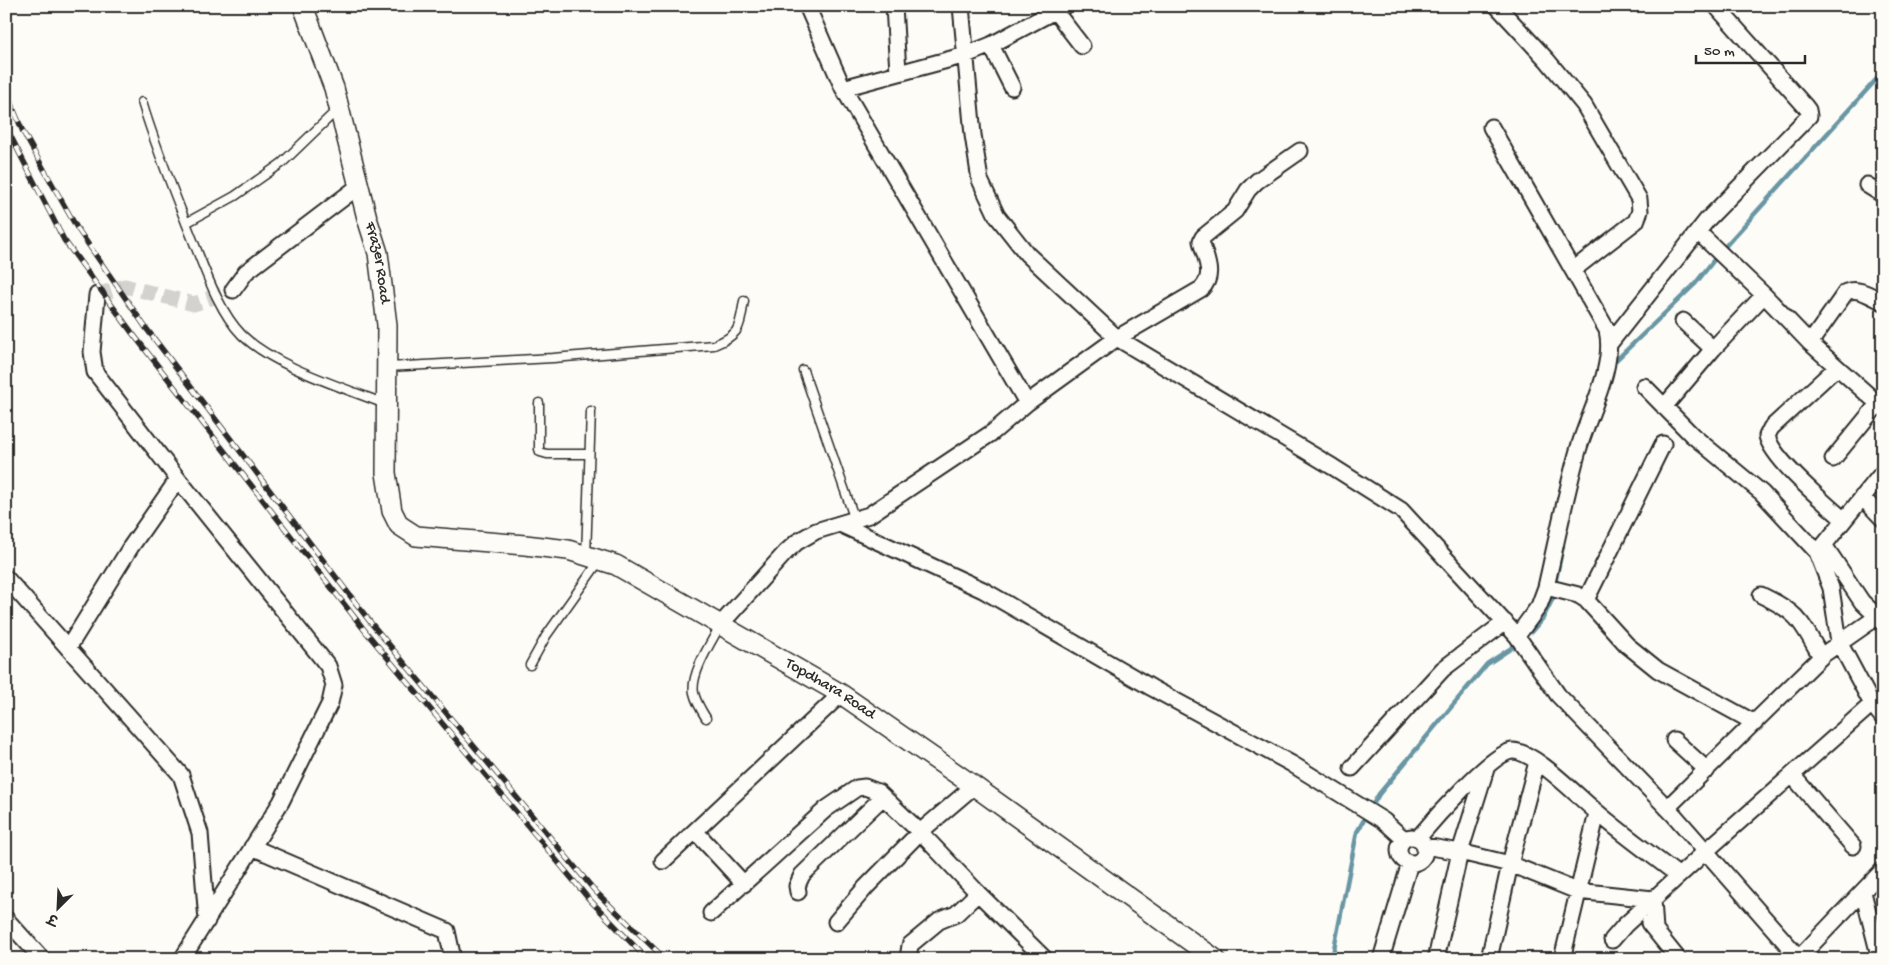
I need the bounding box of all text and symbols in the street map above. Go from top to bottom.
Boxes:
scale bar [1696,32,1805,64]
text: 50 m [1704,43,1735,61]
street label: Frazer Road [359,219,394,306]
street label: Topdhara Road [781,654,880,725]
north arrow [32,882,82,932]
text: उ [44,907,63,928]

